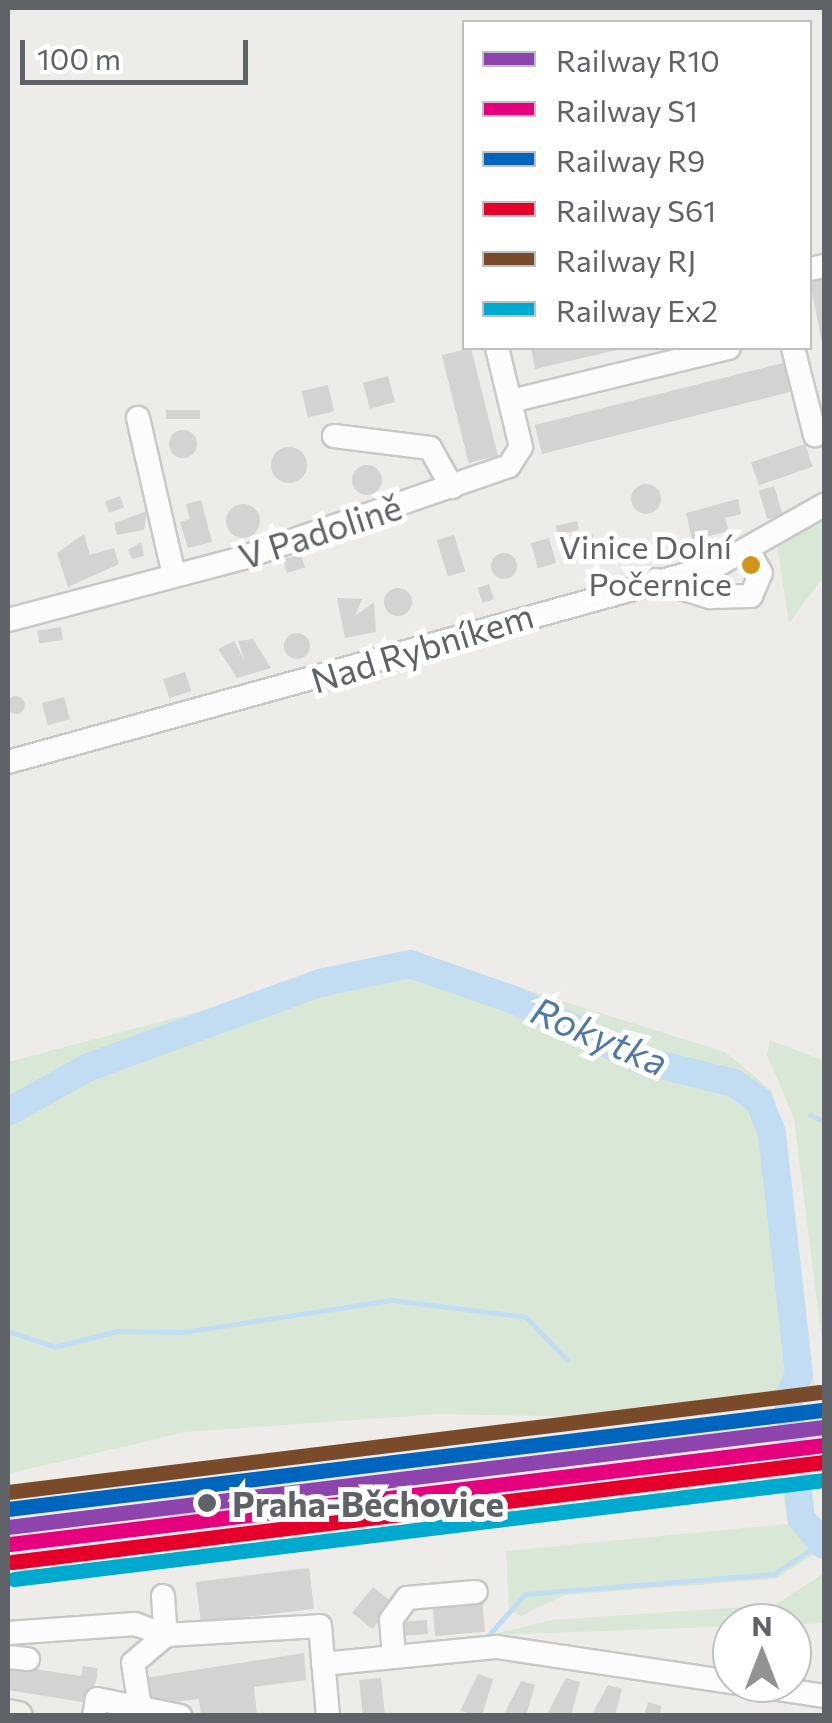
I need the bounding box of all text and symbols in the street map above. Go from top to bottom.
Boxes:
scale bar [25,20,252,82]
legend [462,20,812,350]
text: 100 m [37,39,121,76]
text: Railway R10 [556,41,720,78]
text: Railway S1 [556,91,698,128]
text: Railway R9 [556,141,705,178]
text: Railway S61 [556,191,716,228]
text: Railway RJ [556,241,696,278]
text: Railway Ex2 [556,291,718,328]
street label: V Padolině [233,485,407,577]
place label: Vinice Dolní Počernice [559,528,732,603]
marker: Vinice Dolní Počernice [741,555,761,575]
street label: Nad Rybníkem [306,593,538,701]
water label: Rokytka [525,986,675,1084]
place label: Praha-Běchovice [232,1482,504,1524]
marker: Praha-Běchovice [191,1487,223,1519]
north arrow [712,1603,812,1703]
text: N [752,1608,773,1642]

